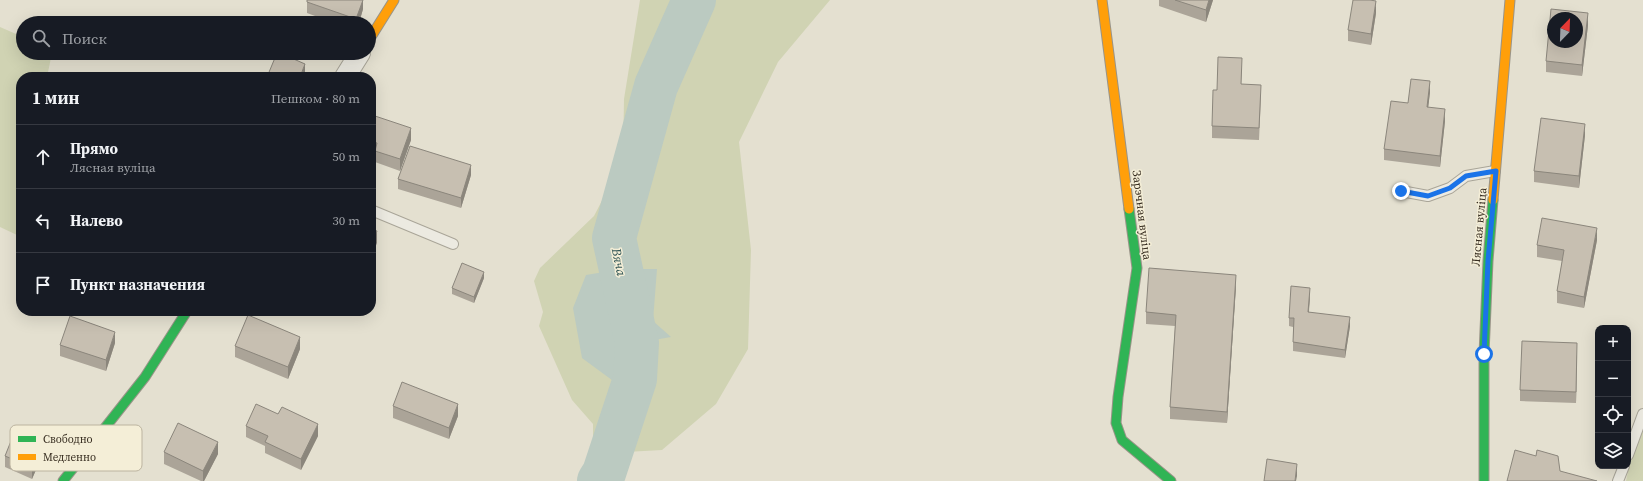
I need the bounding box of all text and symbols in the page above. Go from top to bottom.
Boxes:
north arrow [1547,12,1583,48]
search box [16,16,376,60]
icon: search [30,27,52,49]
text: Поиск [62,28,107,49]
text: 1 мин [32,86,80,110]
text: Пешком · 80 m [271,90,360,107]
text: Прямо [70,138,118,159]
icon: ahead [32,146,54,168]
text: 50 m [332,148,360,165]
text: Лясная вуліца [70,159,156,176]
street label: Зарэчная вуліца [1129,169,1156,262]
route end [1392,182,1410,200]
street label: Лясная вуліца [1468,186,1490,267]
icon: left [32,210,54,232]
text: Налево [70,210,123,231]
text: 30 m [332,212,360,229]
water label: Вяча [608,246,630,278]
icon: arrive [32,274,54,296]
text: Пункт назначения [70,274,205,295]
map controls [1595,325,1631,469]
button: + [1595,325,1631,361]
route start [1475,345,1493,363]
button: − [1595,361,1631,397]
button: locate [1595,397,1631,433]
legend [10,425,142,471]
text: Свободно [43,432,93,447]
button: layers [1595,433,1631,469]
text: Медленно [43,450,96,465]

